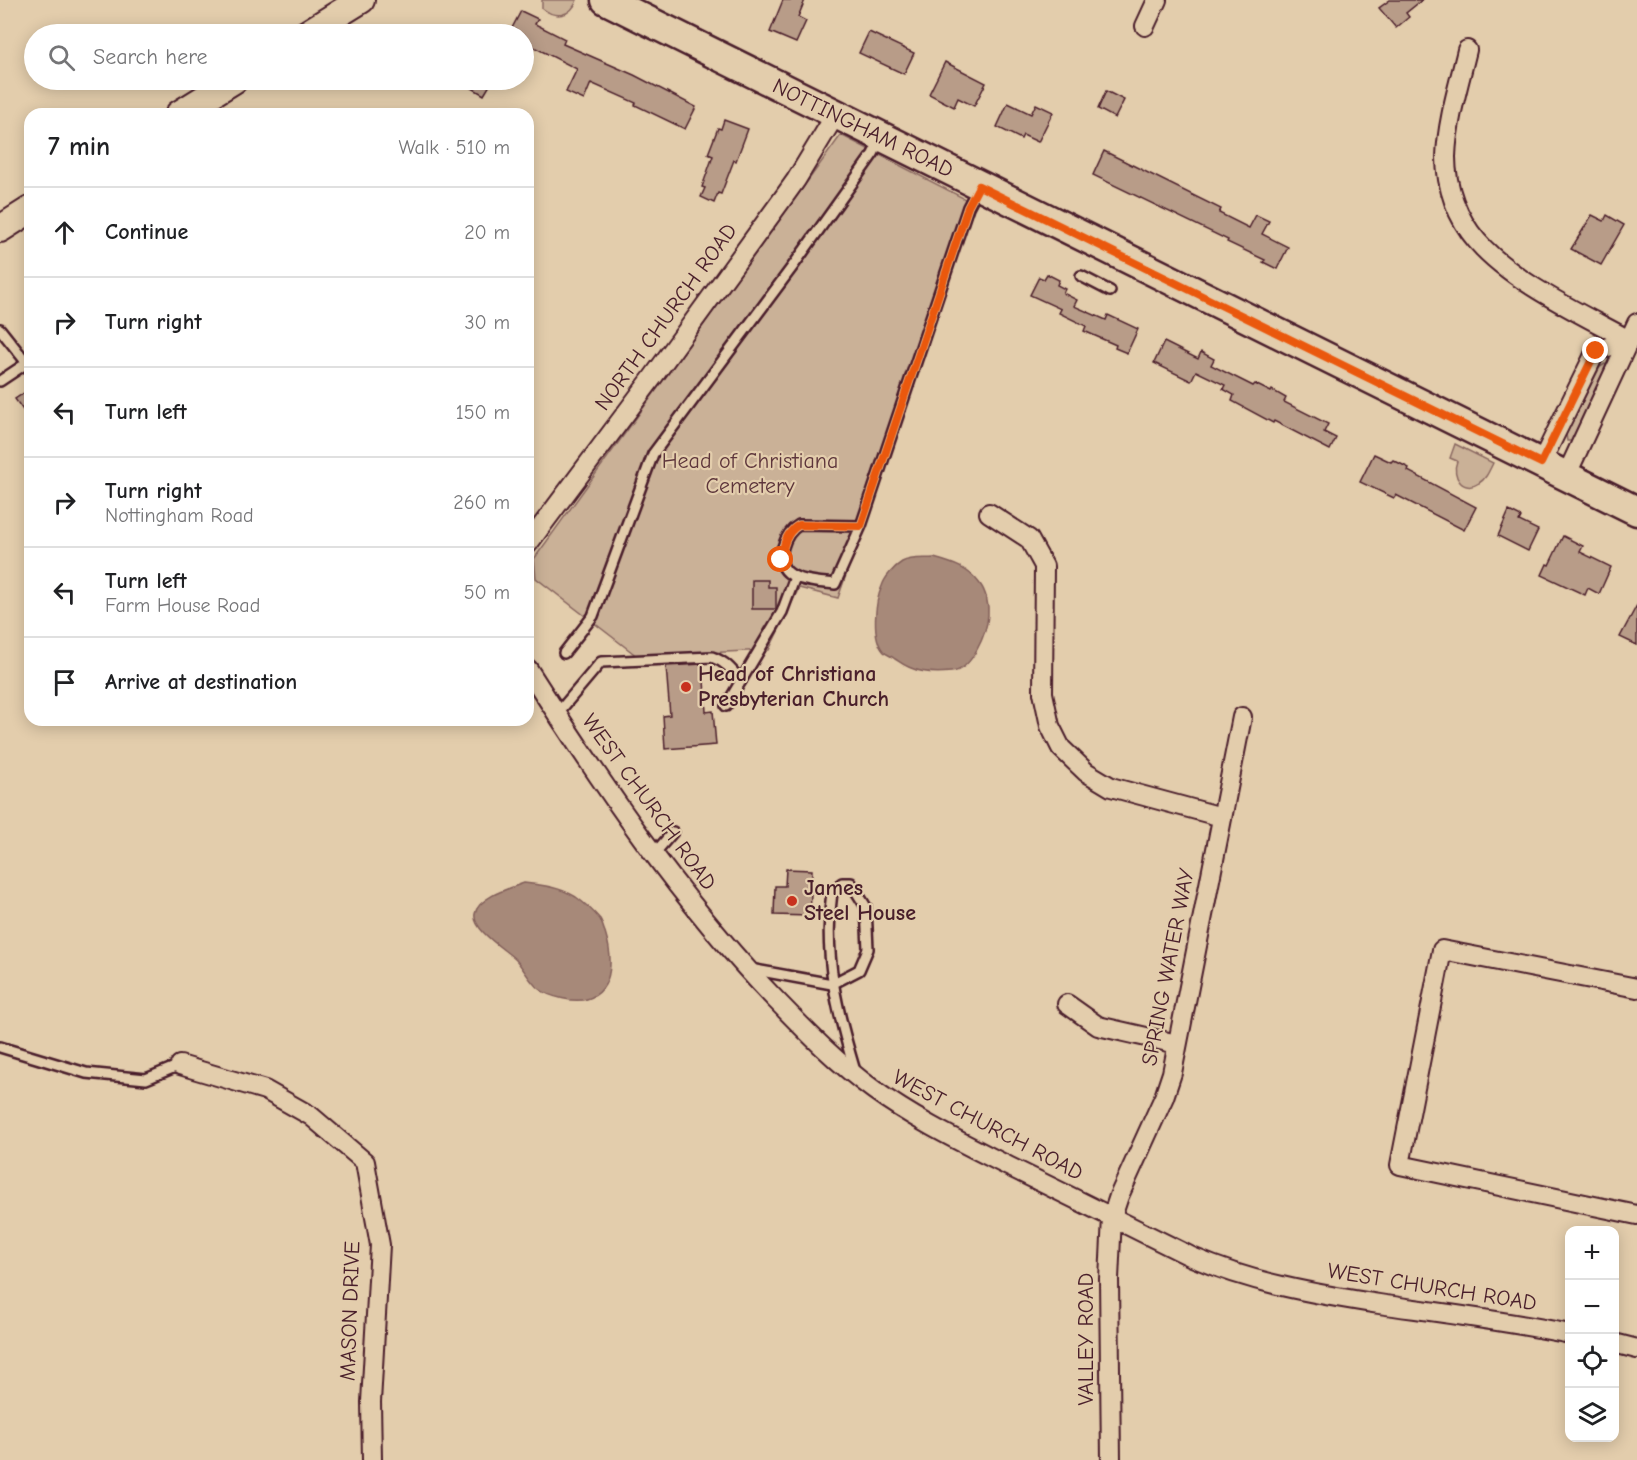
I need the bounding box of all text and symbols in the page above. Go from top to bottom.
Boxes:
search box [24,24,534,90]
icon: search [45,41,78,74]
text: Search here [93,44,208,70]
street label: NOTTINGHAM ROAD [768,73,958,183]
text: 7 min [48,132,110,162]
text: Walk · 510 m [399,136,510,159]
icon: ahead [48,216,81,249]
street label: NORTH CHURCH ROAD [589,218,743,416]
text: Continue [105,219,188,245]
text: 20 m [464,221,510,244]
icon: right [48,306,81,339]
text: Turn right [105,309,202,335]
text: 30 m [464,311,510,334]
route end [1582,337,1608,363]
icon: left [48,396,81,429]
text: Turn left [105,399,187,425]
text: 150 m [456,401,510,424]
park label: Head of Christiana Cemetery [662,448,838,499]
text: Turn right [105,478,202,504]
icon: right [48,486,81,519]
text: 260 m [453,491,510,514]
text: Nottingham Road [105,504,254,527]
route start [767,546,793,572]
text: Turn left [105,568,187,594]
icon: left [48,576,81,609]
text: 50 m [464,581,510,604]
text: Farm House Road [105,594,260,617]
place label: Head of Christiana Presbyterian Church [698,661,889,712]
icon: arrive [48,666,81,699]
text: Arrive at destination [105,669,297,695]
marker: Head of Christiana Presbyterian Church [679,680,693,694]
street label: WEST CHURCH ROAD [576,709,722,895]
street label: SPRING WATER WAY [1136,866,1200,1068]
place label: James Steel House [804,875,916,926]
marker: James Steel House [785,894,799,908]
street label: WEST CHURCH ROAD [888,1064,1088,1186]
map controls [1565,1226,1619,1442]
button: + [1565,1226,1619,1280]
street label: MASON DRIVE [335,1241,365,1381]
street label: WEST CHURCH ROAD [1325,1258,1539,1316]
street label: VALLEY ROAD [1073,1273,1099,1405]
button: − [1565,1280,1619,1334]
button: locate [1565,1334,1619,1388]
button: layers [1565,1388,1619,1442]

